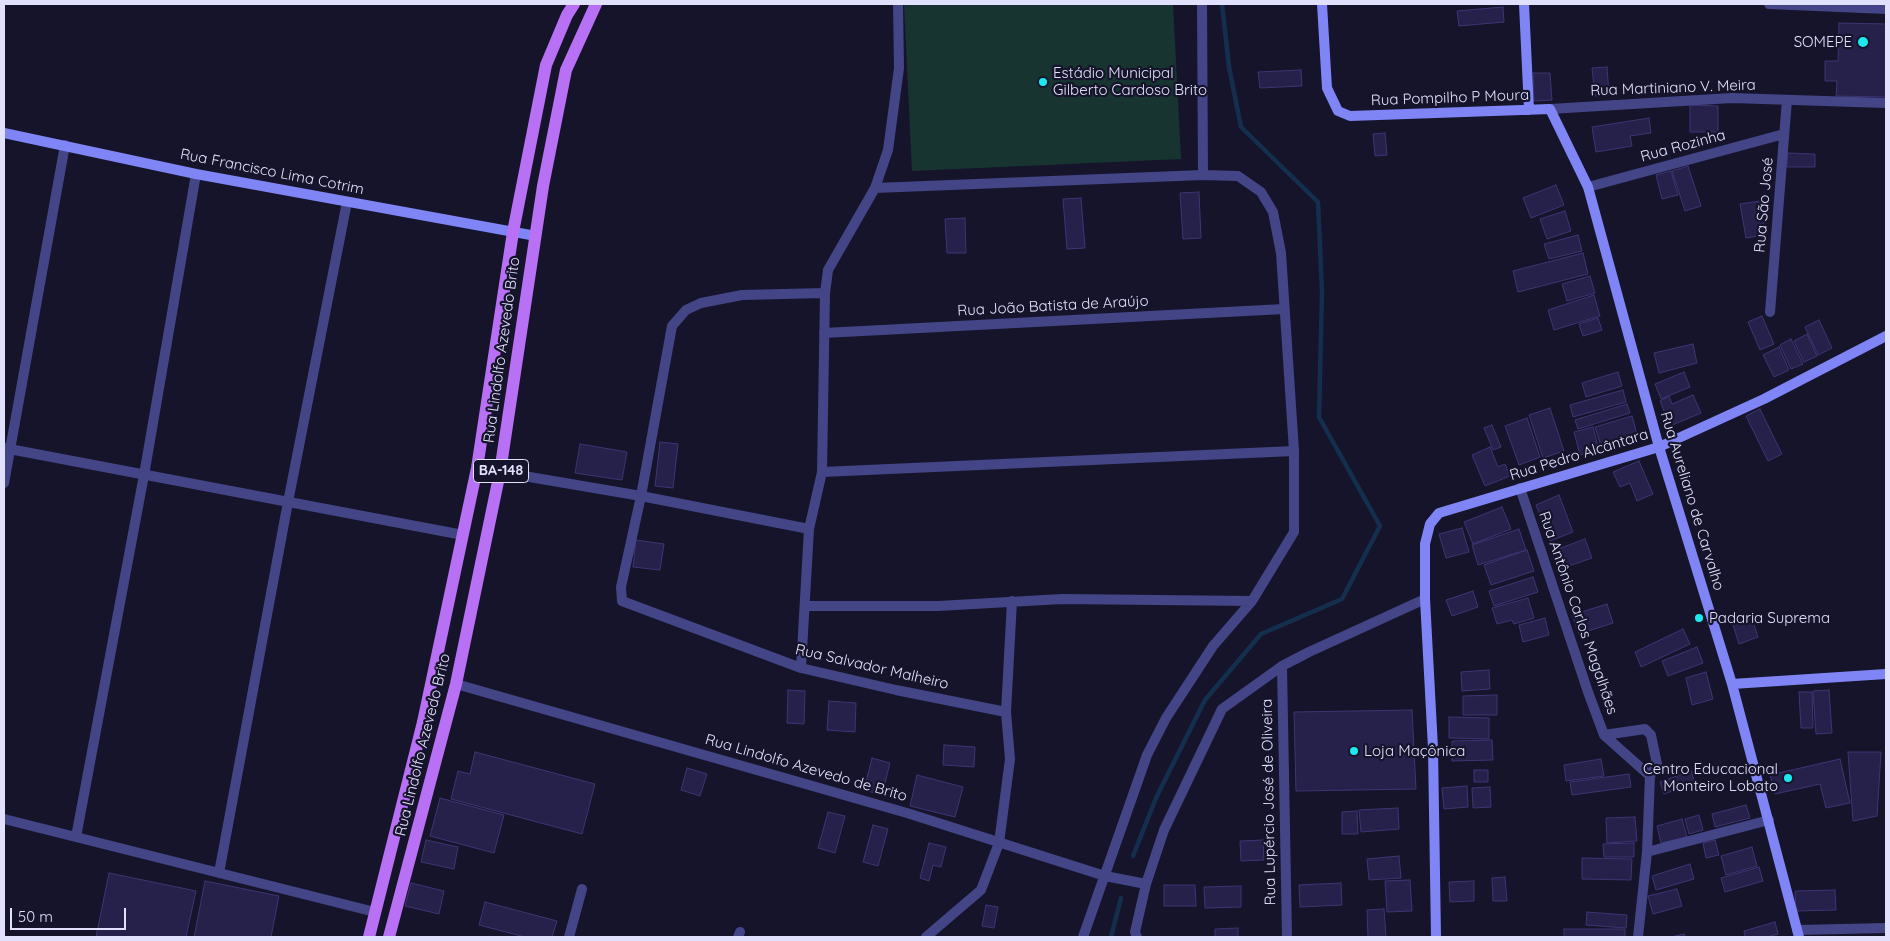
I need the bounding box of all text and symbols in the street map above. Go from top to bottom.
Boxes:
place label: SOMEPE [1794,33,1852,51]
marker: SOMEPE [1856,35,1870,49]
place label: Estádio Municipal Gilberto Cardoso Brito [1053,64,1207,99]
marker: Estádio Municipal Gilberto Cardoso Brito [1037,76,1049,88]
street label: Rua Martiniano V. Meira [1590,76,1756,100]
street label: Rua Pompilho P Moura [1371,86,1529,110]
street label: Rua Rozinha [1639,126,1727,166]
street label: Rua Francisco Lima Cotrim [179,145,365,199]
street label: Rua São José [1751,157,1777,253]
street label: Rua Lindolfo Azevedo Brito [480,256,524,444]
street label: Rua João Batista de Araújo [957,292,1149,320]
street label: Rua Aureliano de Carvalho [1656,409,1728,593]
street label: Rua Pedro Alcântara [1508,425,1650,485]
road number: BA-148 [474,460,528,482]
street label: Rua Antônio Carlos Magalhães [1535,509,1621,717]
place label: Padaria Suprema [1709,609,1830,627]
marker: Padaria Suprema [1693,612,1705,624]
street label: Rua Salvador Malheiro [794,641,950,693]
street label: Rua Lindolfo Azevedo Brito [392,652,454,838]
street label: Rua Lupércio José de Oliveira [1258,699,1280,905]
street label: Rua Lindolfo Azevedo de Brito [703,731,909,805]
place label: Loja Maçônica [1364,742,1465,760]
marker: Loja Maçônica [1348,745,1360,757]
place label: Centro Educacional Monteiro Lobato [1643,760,1778,795]
marker: Centro Educacional Monteiro Lobato [1782,772,1794,784]
scale bar [12,898,129,930]
text: 50 m [18,907,53,926]

